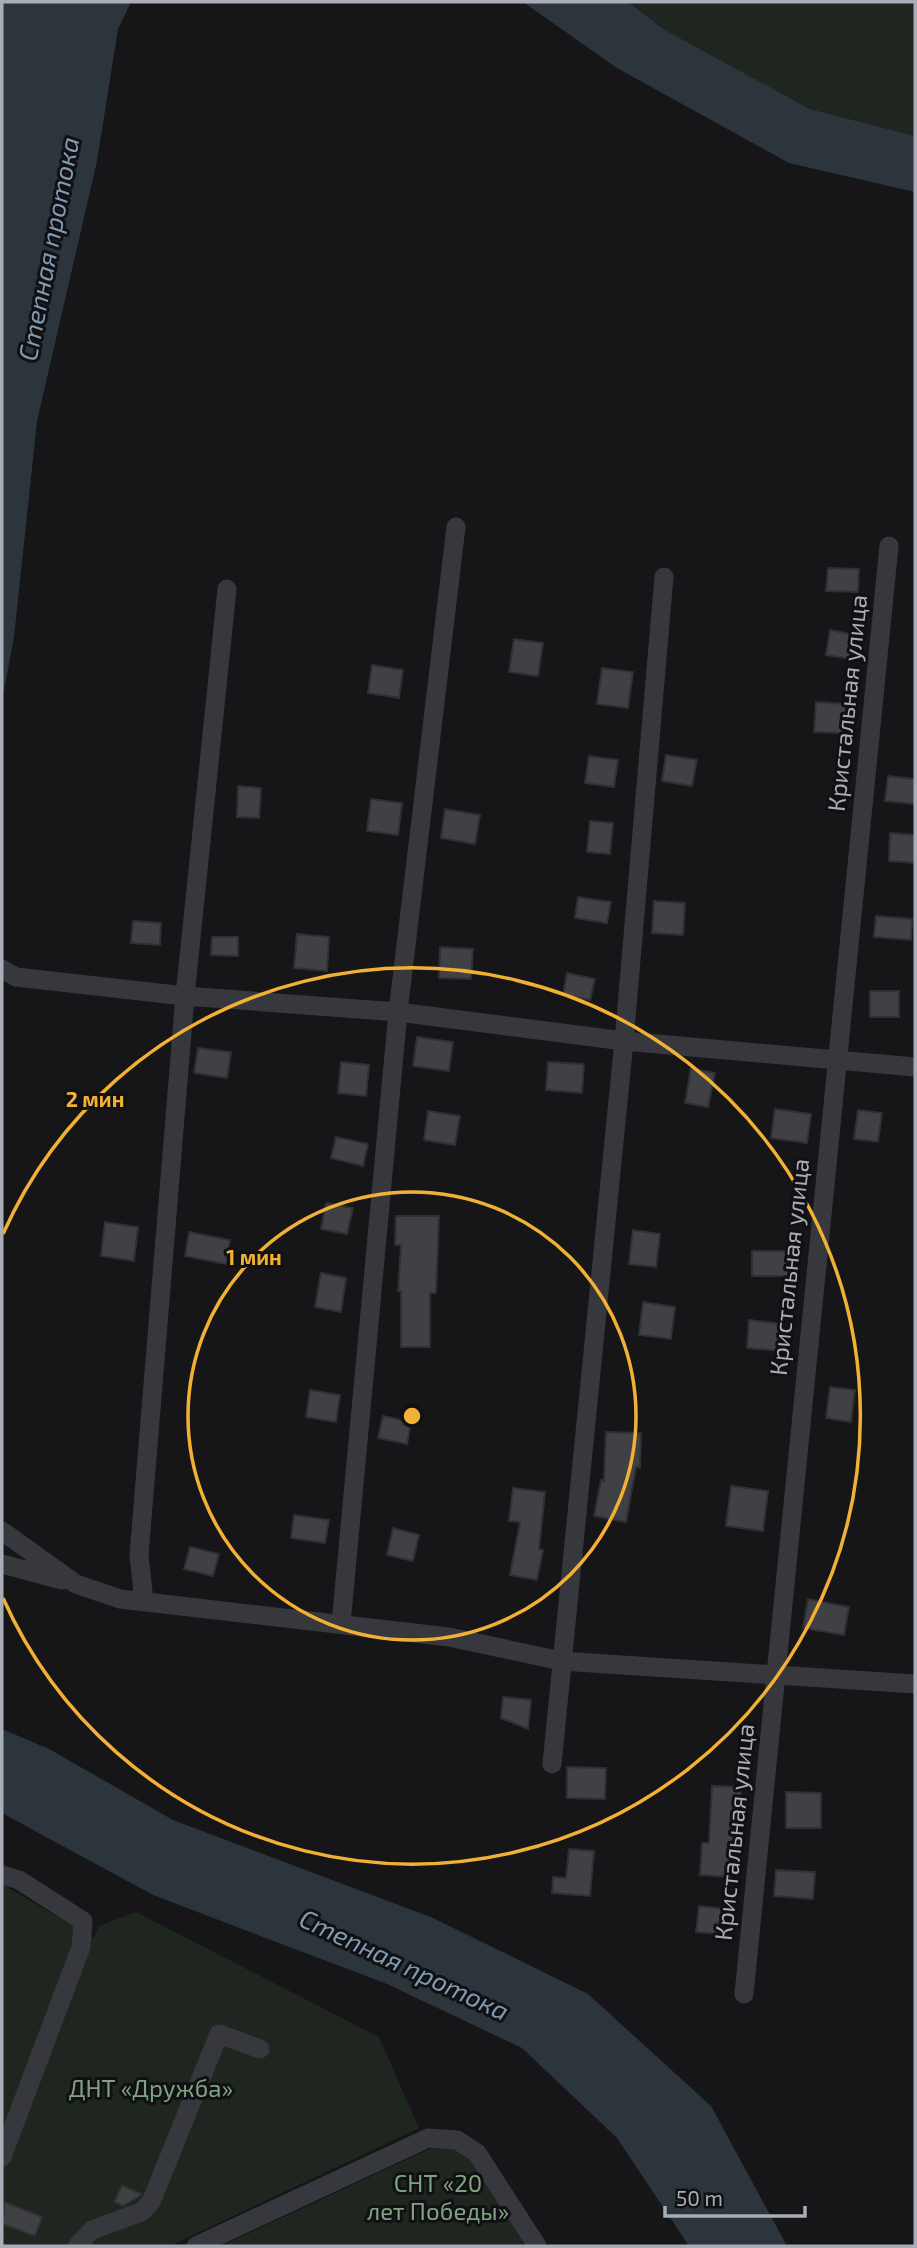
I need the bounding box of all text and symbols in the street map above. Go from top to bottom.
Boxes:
water label: Степная протока [11,134,84,363]
street label: Кристальная улица [821,593,873,813]
text: 2 мин [66,1086,124,1111]
street label: Кристальная улица [763,1157,815,1377]
text: 1 мин [226,1244,282,1269]
centre of rings [400,1404,424,1428]
street label: Кристальная улица [708,1722,760,1942]
water label: Степная протока [295,1902,514,2026]
park label: ДНТ «Дружба» [69,2073,233,2103]
park label: СНТ «20 лет Победы» [367,2168,509,2225]
scale bar [665,2174,805,2218]
text: 50 m [676,2185,723,2210]

